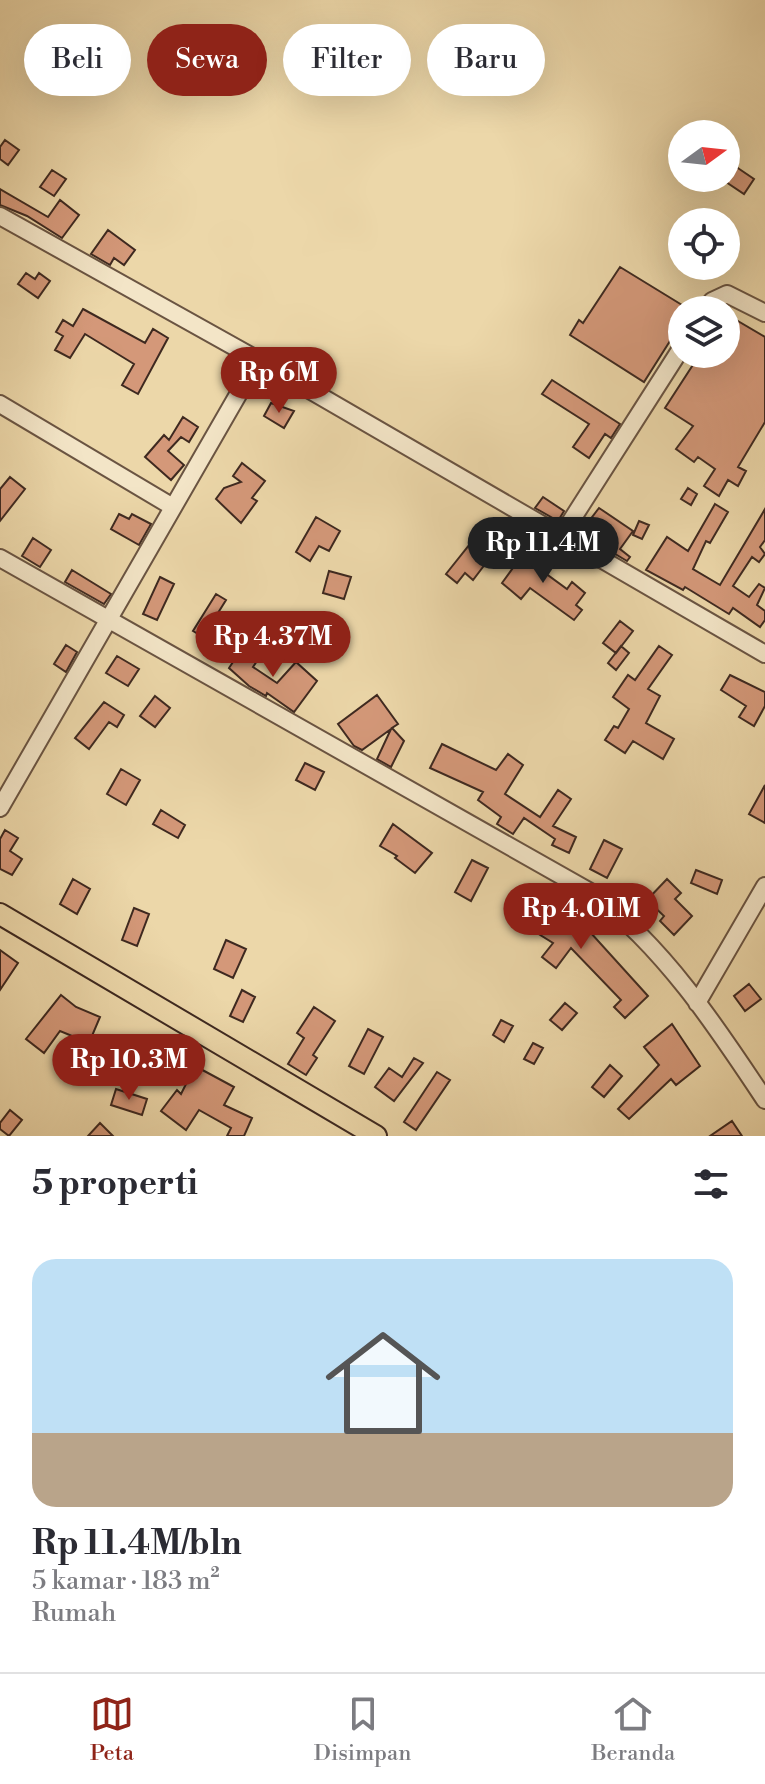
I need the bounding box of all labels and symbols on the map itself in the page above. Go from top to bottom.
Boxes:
north arrow [668,120,740,192]
pin: Rp 6M [223,347,335,415]
pin: Rp 11.4M [460,517,626,585]
pin: Rp 4.37M [190,611,356,679]
pin: Rp 4.01M [498,883,664,951]
pin: Rp 10.3M [46,1034,212,1102]

